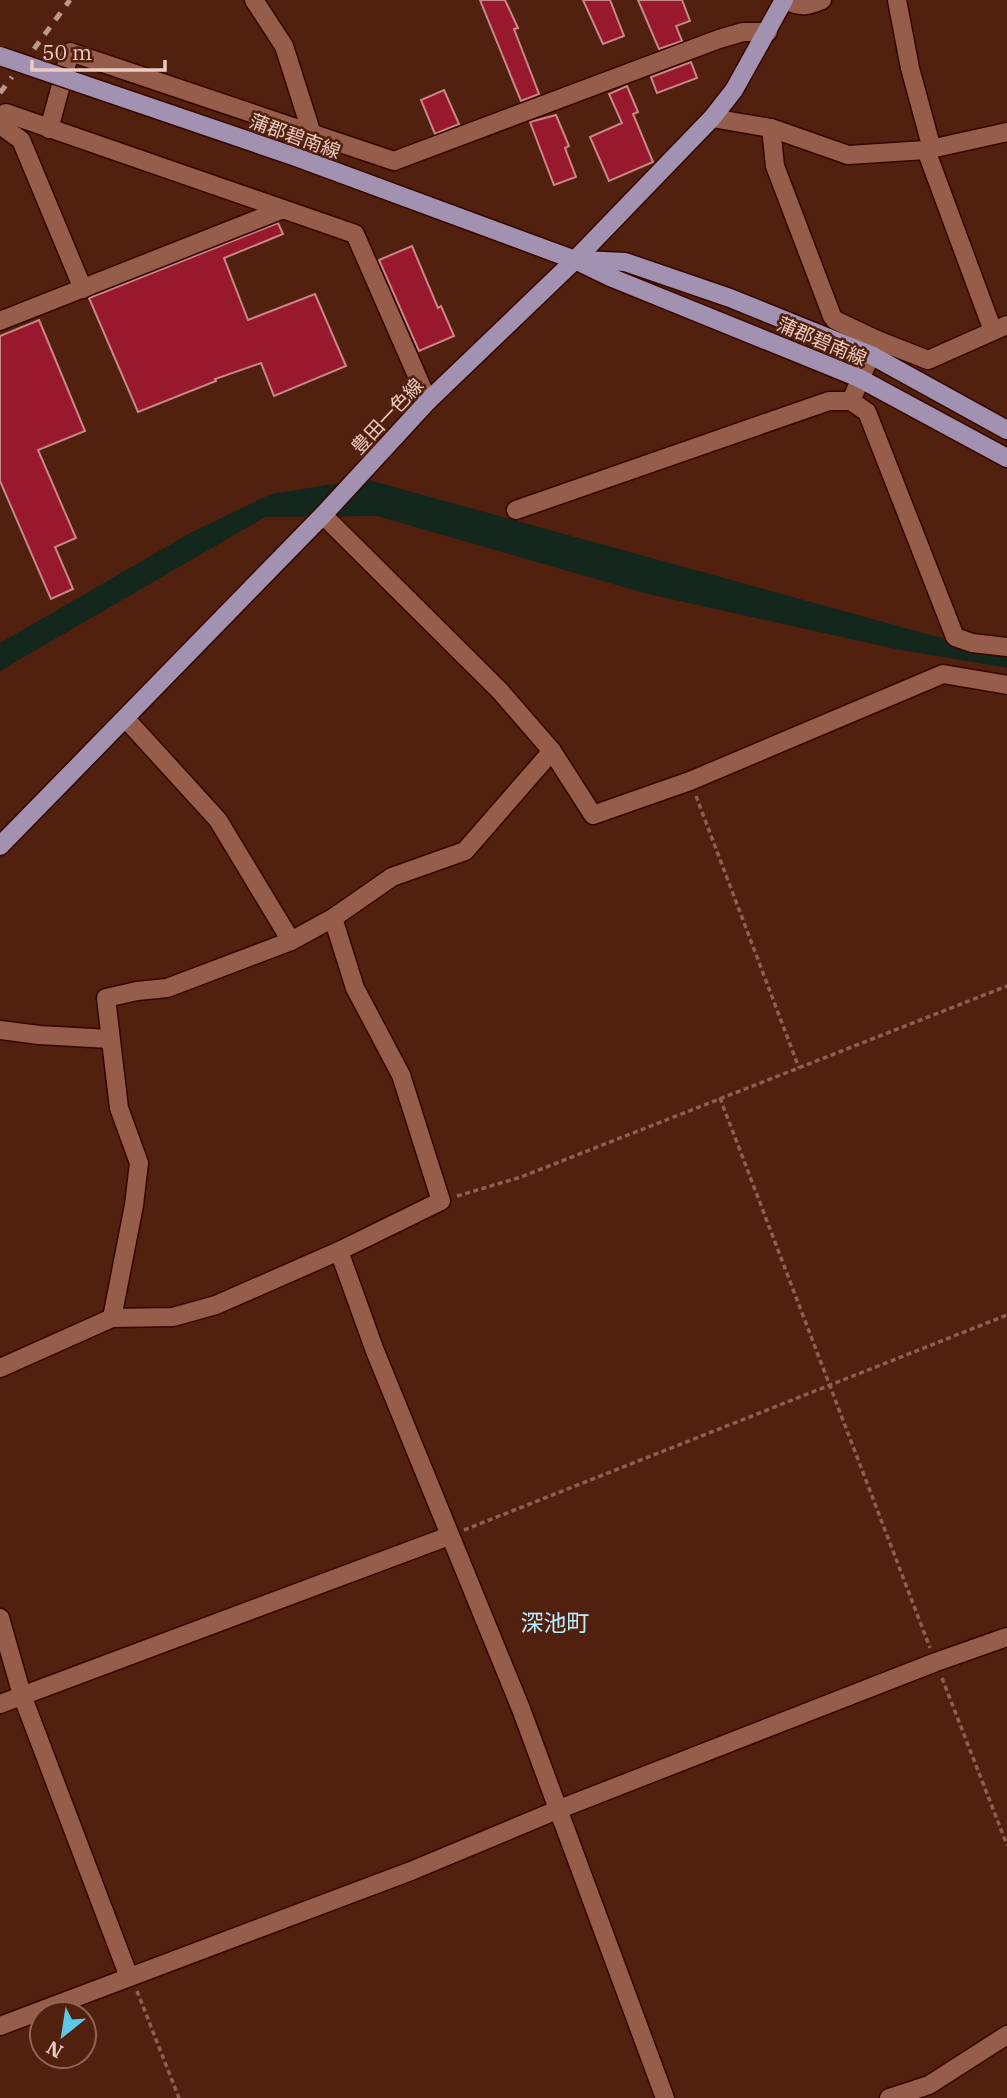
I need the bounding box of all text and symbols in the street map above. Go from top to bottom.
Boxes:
scale bar [32,28,164,72]
text: 50 m [42,38,92,66]
street label: 蒲郡碧南線 [246,108,344,164]
street label: 蒲郡碧南線 [774,311,870,371]
street label: 豊田一色線 [346,373,428,459]
district label: 深池町 [521,1607,590,1637]
north arrow [28,2000,98,2070]
text: N [42,2036,67,2064]

